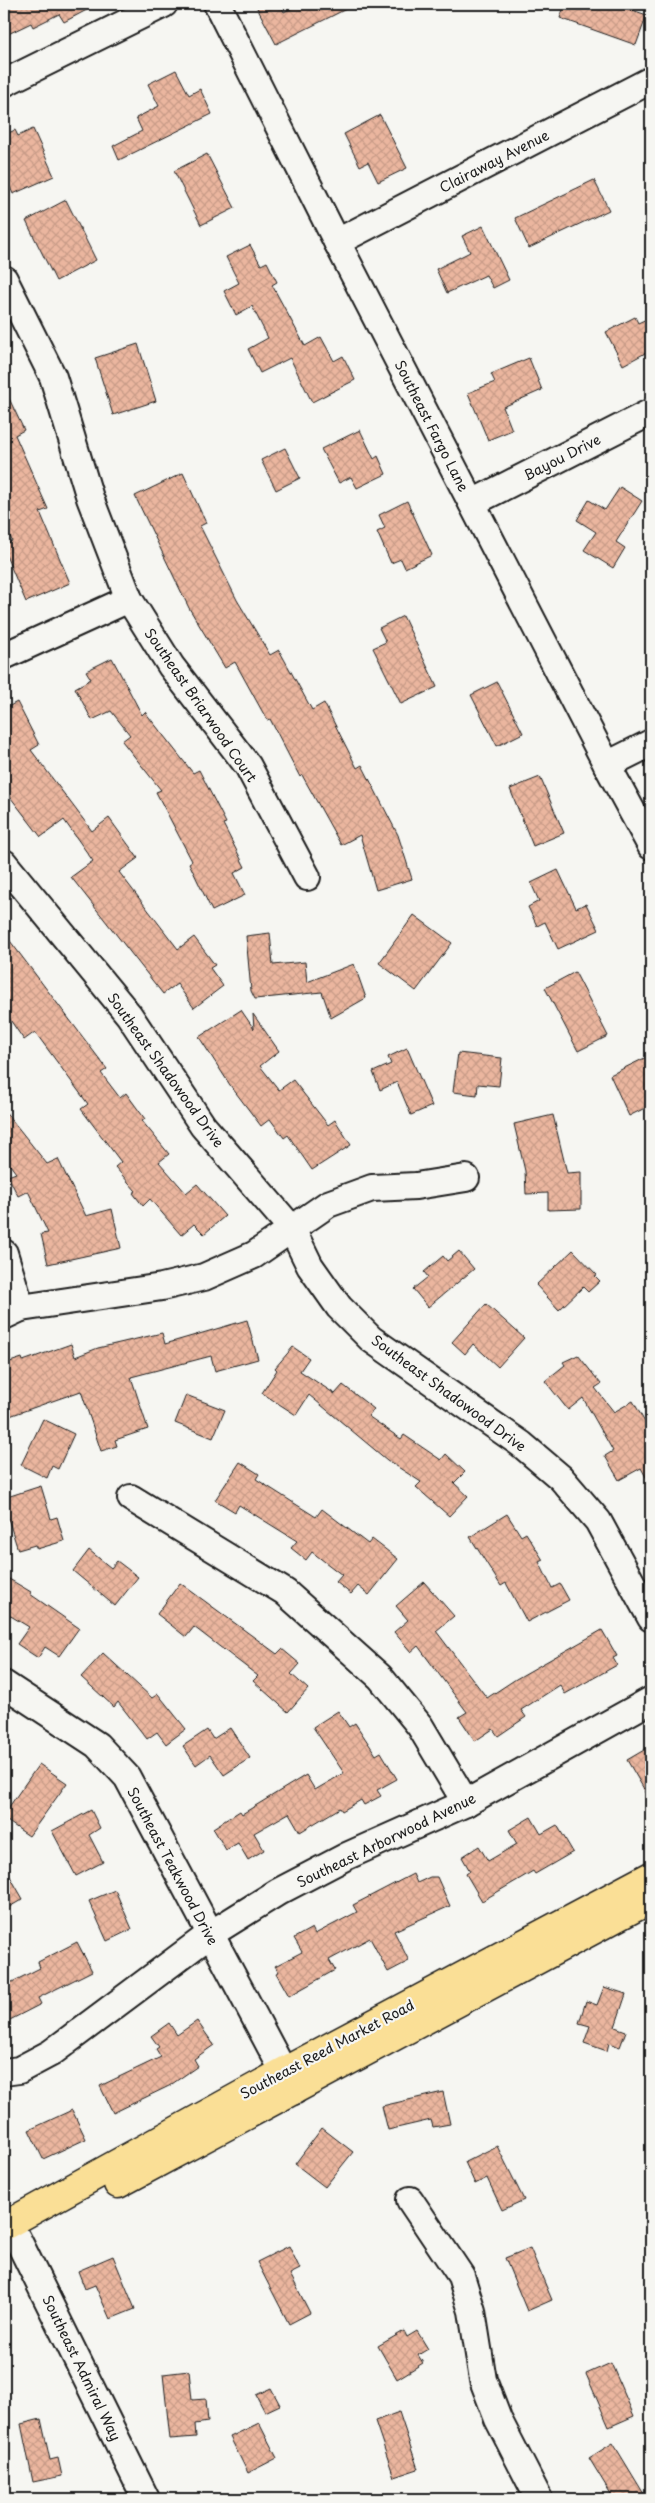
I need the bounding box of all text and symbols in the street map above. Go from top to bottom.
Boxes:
street label: Clairaway Avenue [436,124,553,198]
street label: Southeast Fargo Lane [390,357,474,496]
street label: Bayou Drive [520,429,604,485]
street label: Southeast Briarwood Court [140,624,262,787]
street label: Southeast Shadowood Drive [103,988,229,1152]
street label: Southeast Shadowood Drive [367,1330,531,1456]
street label: Southeast Teakwood Drive [122,1783,224,1949]
street label: Southeast Arborwood Avenue [293,1787,479,1893]
street label: Southeast Reed Market Road [236,1994,418,2104]
street label: Southeast Admiral Way [38,2292,126,2444]

